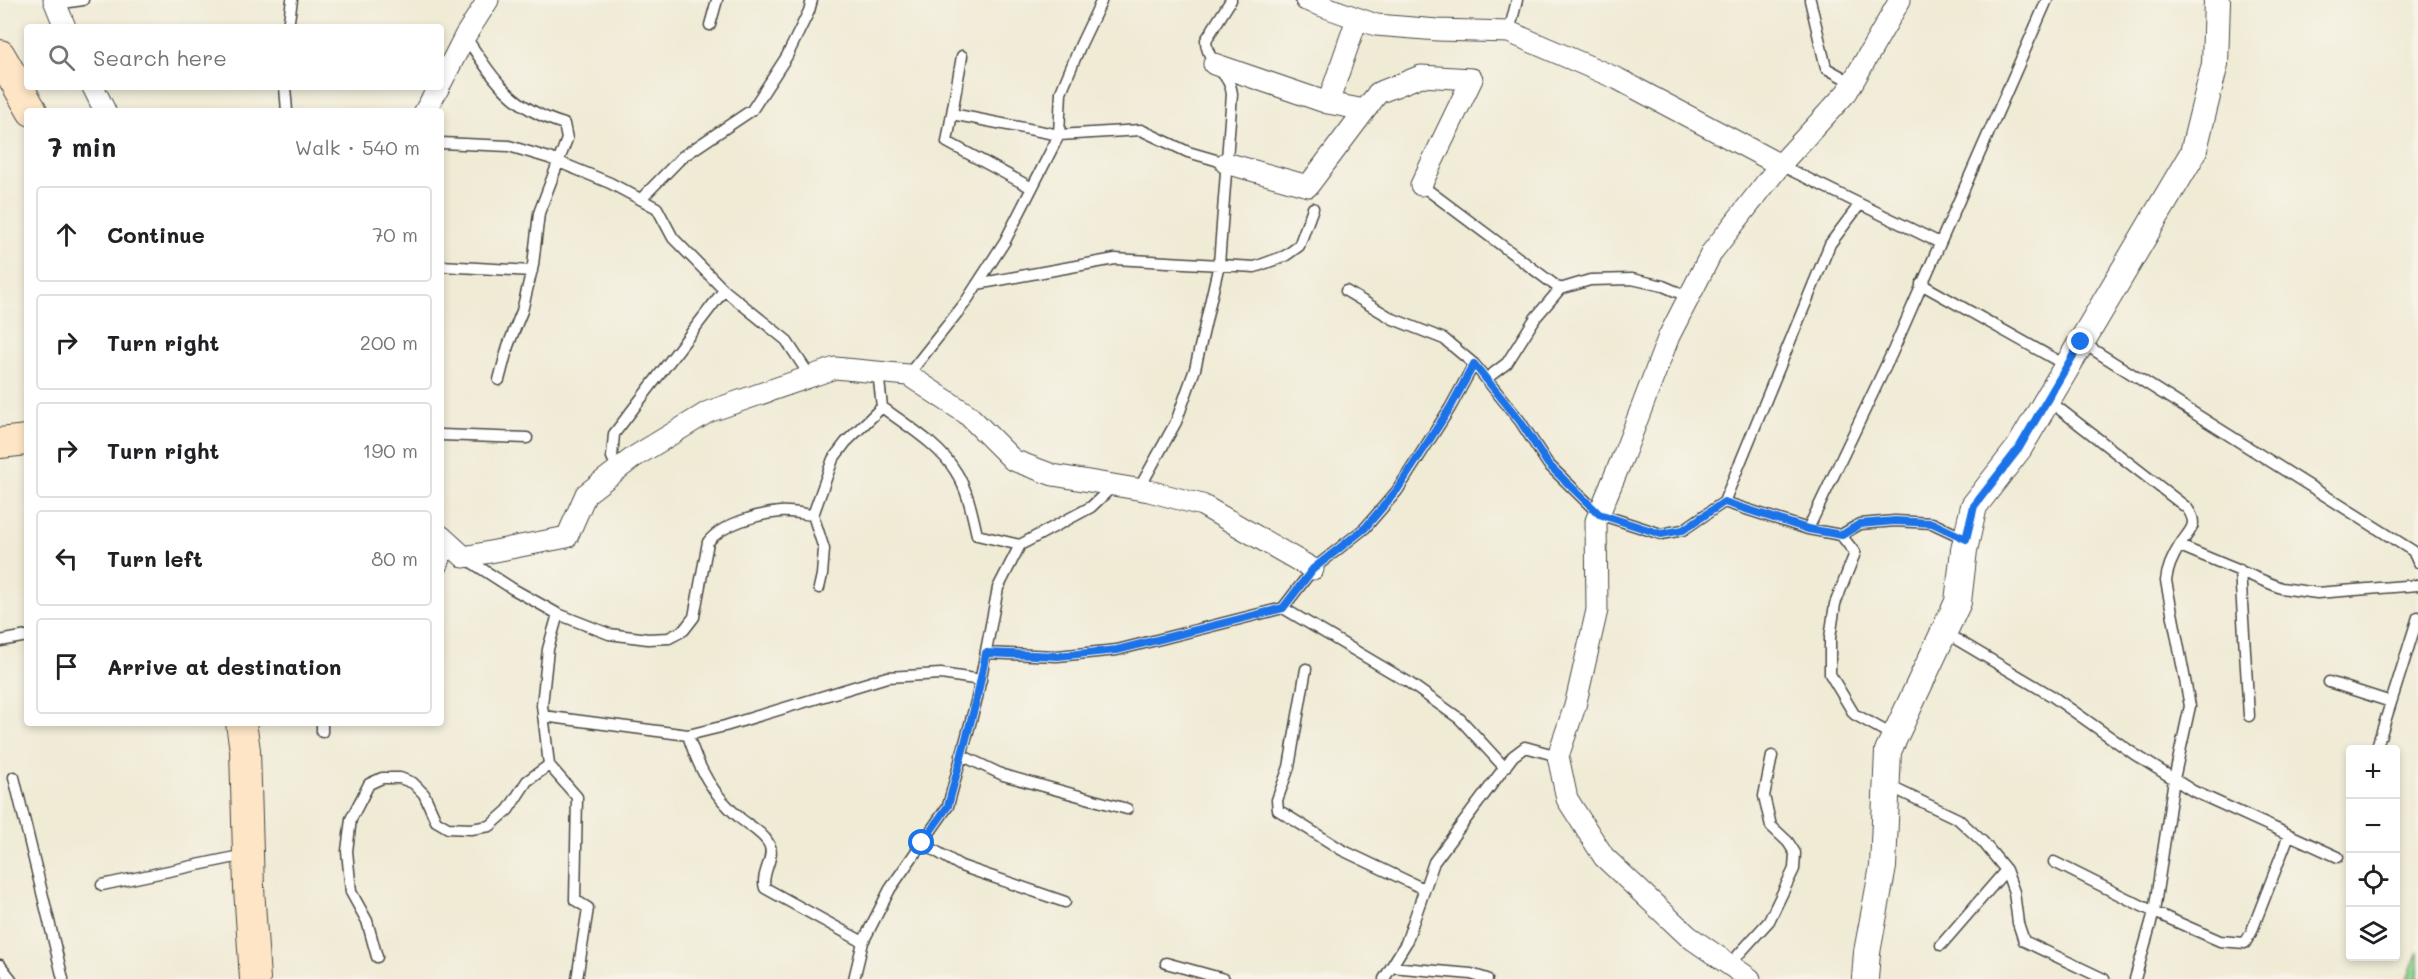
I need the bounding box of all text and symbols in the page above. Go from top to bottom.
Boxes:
search box [24,24,444,90]
icon: search [45,41,78,74]
text: Search here [93,43,227,72]
text: 7 min [48,130,116,164]
text: Walk · 540 m [295,134,420,160]
icon: ahead [50,218,83,251]
text: Continue [107,220,205,249]
text: 70 m [372,221,418,247]
icon: right [50,326,83,359]
text: Turn right [107,328,219,357]
route end [2067,328,2093,354]
text: 200 m [360,329,418,355]
icon: right [50,434,83,467]
text: Turn right [107,436,219,465]
text: 190 m [363,437,418,463]
icon: left [50,542,83,575]
text: Turn left [107,544,203,573]
text: 80 m [371,545,418,571]
icon: arrive [50,650,83,683]
text: Arrive at destination [107,652,342,681]
map controls [2346,745,2400,961]
button: + [2346,745,2400,799]
button: − [2346,799,2400,853]
route start [908,829,934,855]
button: locate [2346,853,2400,907]
button: layers [2346,907,2400,961]

